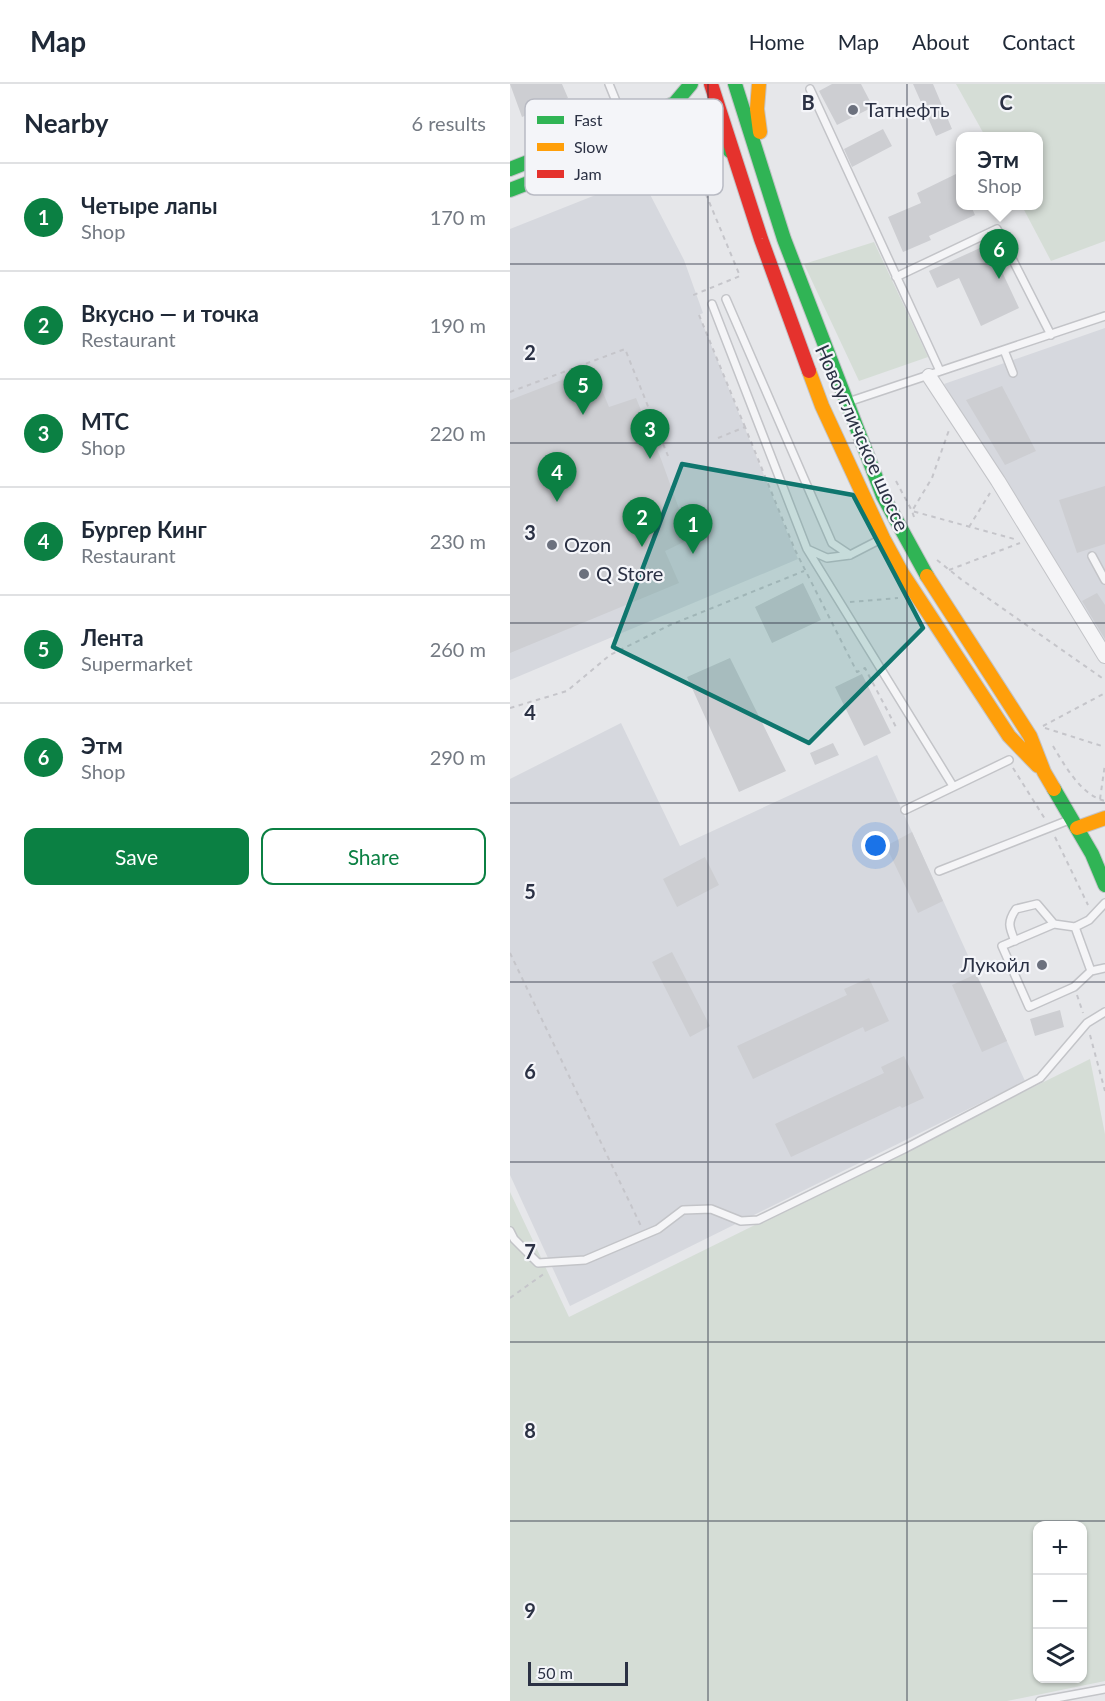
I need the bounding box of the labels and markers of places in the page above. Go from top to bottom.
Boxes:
place label: Татнефть [865,97,950,121]
marker: Татнефть [846,103,860,117]
pin: 6 [980,230,1018,279]
pin: 5 [564,366,602,415]
pin: 3 [630,410,670,459]
pin: 4 [538,452,576,502]
pin: 2 [622,498,662,547]
pin: 1 [674,504,712,554]
place label: Ozon [564,532,611,556]
marker: Ozon [545,538,559,552]
place label: Q Store [596,561,663,585]
marker: Q Store [577,567,591,581]
place label: Лукойл [960,952,1030,976]
marker: Лукойл [1035,958,1049,972]

